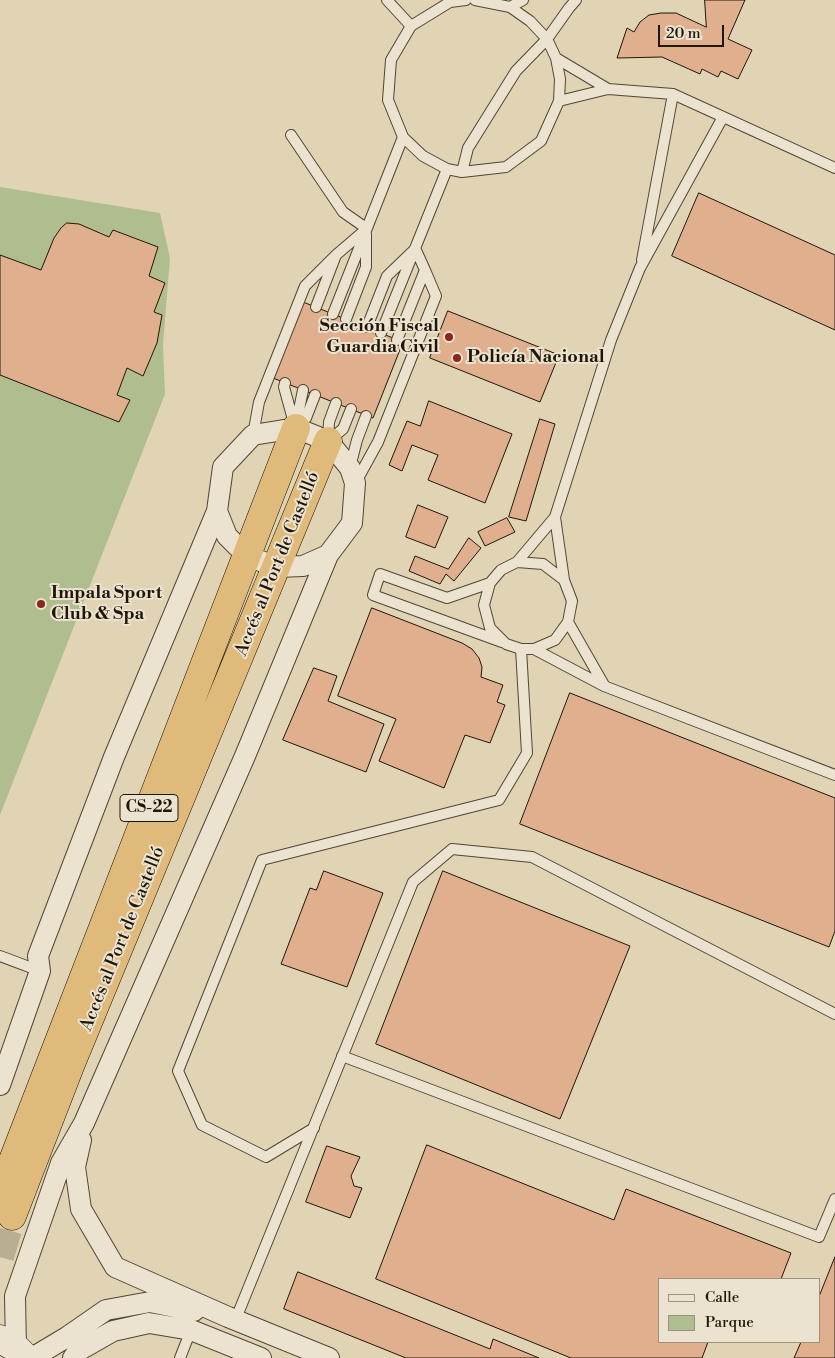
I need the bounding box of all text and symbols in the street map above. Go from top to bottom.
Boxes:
scale bar [660,15,726,47]
text: 20 m [666,24,701,43]
place label: Sección Fiscal Guardia Civil [319,316,439,358]
marker: Sección Fiscal Guardia Civil [443,331,455,343]
place label: Policía Nacional [467,347,605,369]
marker: Policía Nacional [451,352,463,364]
street label: Accés al Port de Castelló [231,469,325,659]
place label: Impala Sport Club & Spa [51,583,162,626]
marker: Impala Sport Club & Spa [35,598,47,610]
road number: CS-22 [120,794,178,821]
street label: Accés al Port de Castelló [76,844,170,1034]
legend [658,1278,820,1343]
text: Calle [705,1288,739,1307]
text: Parque [705,1313,754,1332]

